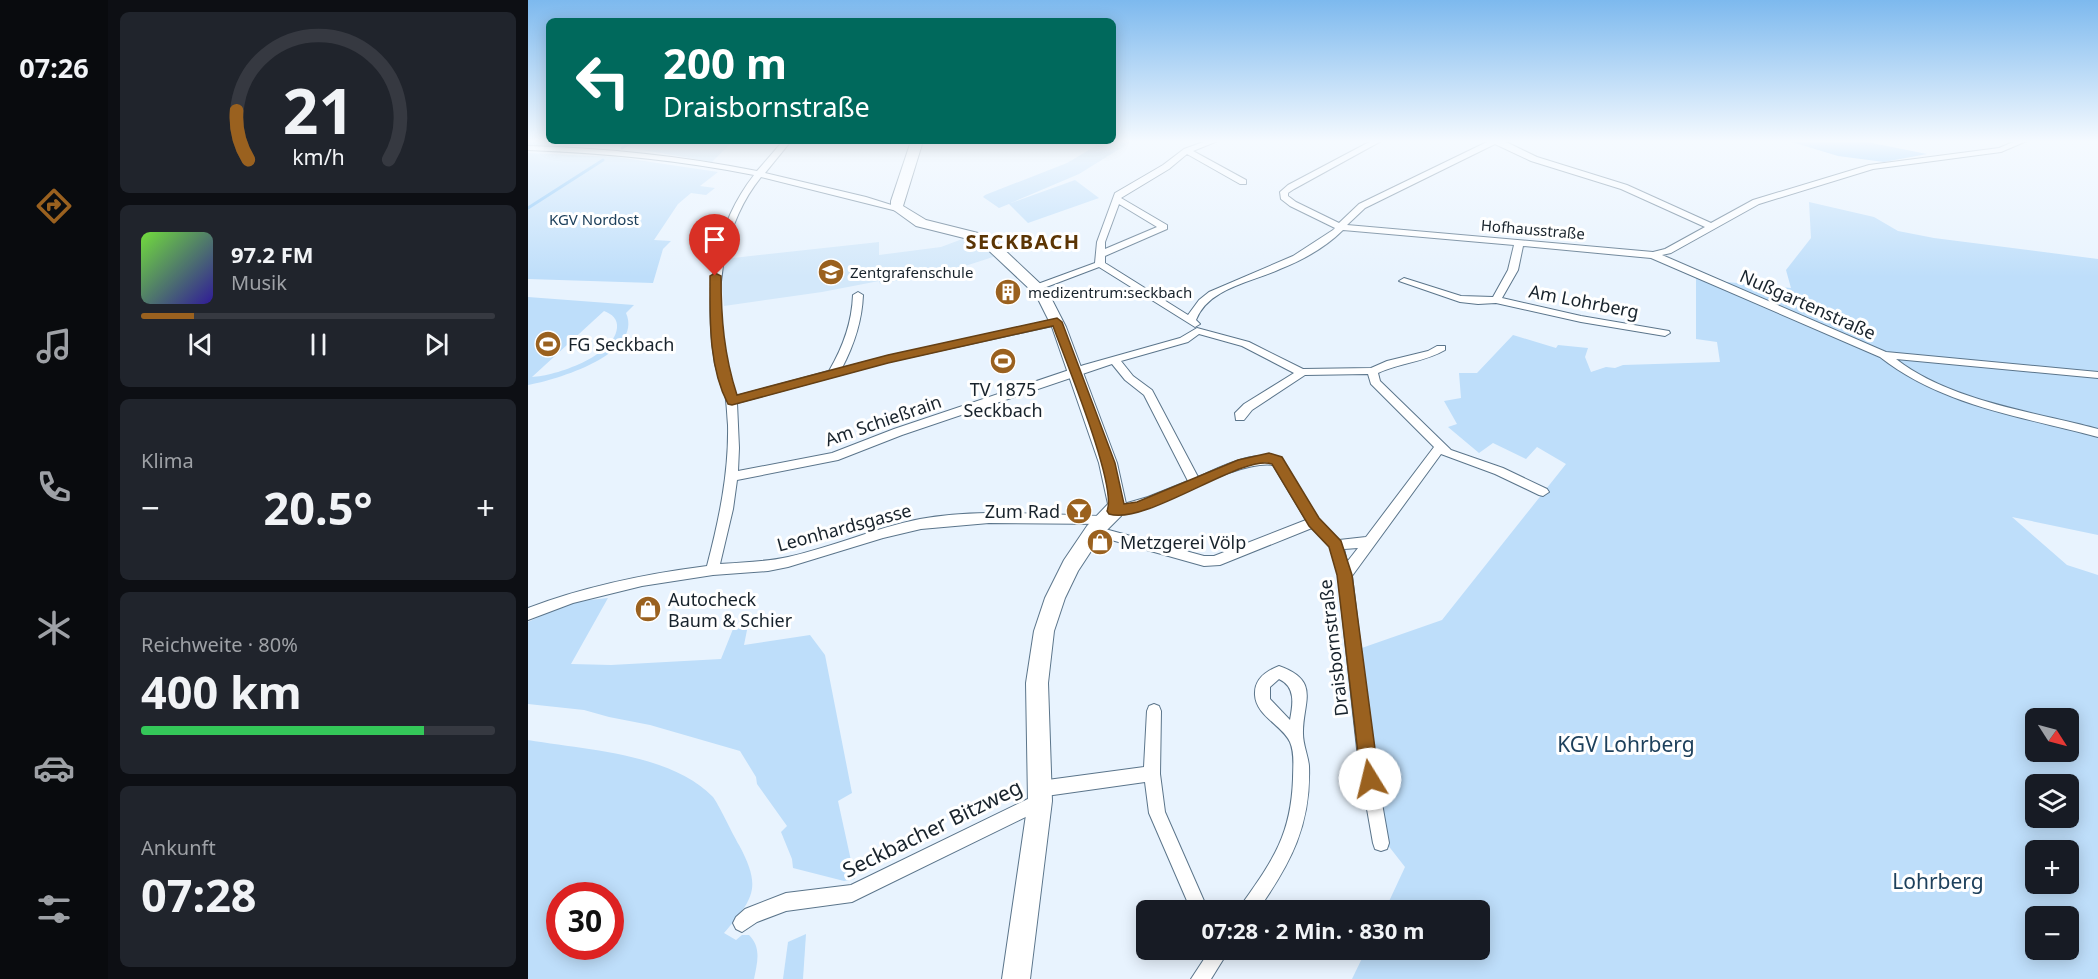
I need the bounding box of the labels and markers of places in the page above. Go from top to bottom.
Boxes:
pin [689,214,740,276]
school or university icon: Zentgrafenschule [816,257,846,287]
place label: Zentgrafenschule [850,262,973,282]
building icon: medizentrum:seckbach [993,277,1023,307]
place label: medizentrum:seckbach [1028,282,1192,302]
sports icon: FG Seckbach [533,329,563,359]
place label: FG Seckbach [568,332,674,356]
sports icon: TV 1875 Seckbach [988,346,1018,376]
place label: TV 1875 Seckbach [963,377,1043,422]
bar icon: Zum Rad [1064,496,1094,526]
place label: Zum Rad [985,499,1060,523]
shop icon: Metzgerei Völp [1085,527,1115,557]
place label: Metzgerei Völp [1120,530,1246,554]
place label: Autocheck Baum & Schier [668,587,793,632]
shop icon: Autocheck Baum & Schier [633,594,663,624]

